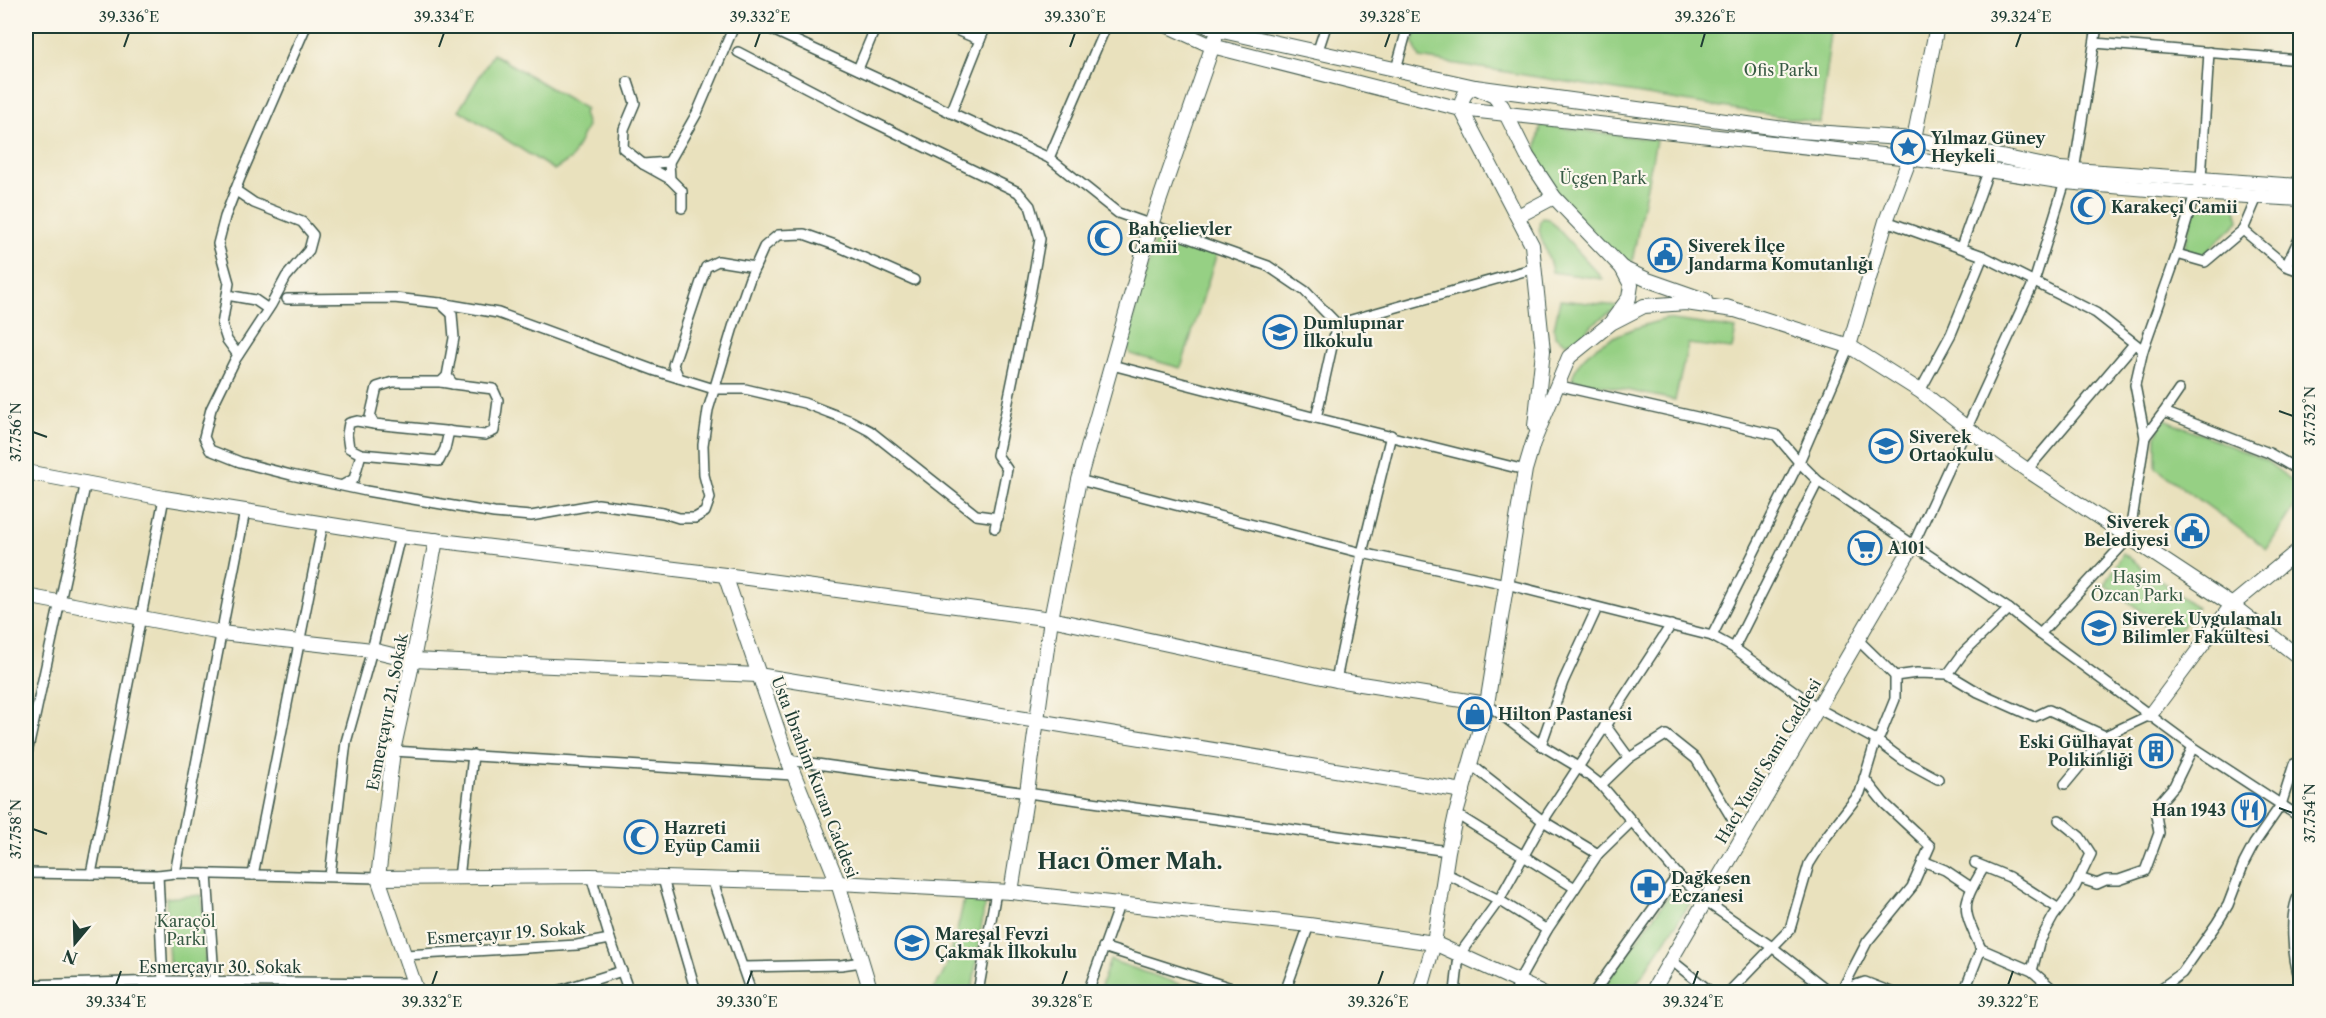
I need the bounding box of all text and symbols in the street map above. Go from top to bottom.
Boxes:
text: 39.336°E [99,7,159,26]
text: 39.334°E [414,7,474,26]
text: 39.332°E [730,7,790,26]
text: 39.330°E [1044,7,1106,26]
text: 39.328°E [1359,7,1421,26]
text: 39.326°E [1674,7,1736,26]
text: 39.324°E [1990,7,2052,26]
park label: Ofis Parkı [1744,60,1818,80]
place label: Yılmaz Güney Heykeli [1930,128,2046,166]
place icon: Yılmaz Güney Heykeli [1890,129,1926,165]
park label: Üçgen Park [1560,168,1647,188]
mosque icon: Karakeçi Camii [2070,189,2106,225]
place label: Karakeçi Camii [2111,197,2238,217]
place label: Bahçelievler Camii [1128,219,1232,257]
mosque icon: Bahçelievler Camii [1087,220,1123,256]
place label: Siverek İlçe Jandarma Komutanlığı [1685,236,1873,274]
public building icon: Siverek İlçe Jandarma Komutanlığı [1647,237,1683,273]
place label: Dumlupınar İlkokulu [1303,313,1404,351]
school or university icon: Dumlupınar İlkokulu [1262,314,1298,350]
text: 37.752°N [2300,386,2319,446]
text: 37.756°N [6,402,25,462]
place label: Siverek Ortaokulu [1909,427,1994,465]
school or university icon: Siverek Ortaokulu [1868,428,1904,464]
place label: Siverek Belediyesi [2084,512,2169,550]
public building icon: Siverek Belediyesi [2174,513,2210,549]
supermarket icon: A101 [1847,530,1883,566]
place label: A101 [1887,538,1926,558]
park label: Haşim Özcan Parkı [2091,567,2183,605]
place label: Siverek Uygulamalı Bilimler Fakültesi [2122,609,2282,647]
school or university icon: Siverek Uygulamalı Bilimler Fakültesi [2081,610,2117,646]
street label: Esmerçayır 21. Sokak [362,631,412,792]
street label: Usta İbrahim Kuran Caddesi [767,673,863,881]
street label: Hacı Yusuf Sami Caddesi [1711,675,1825,847]
shop icon: Hilton Pastanesi [1457,696,1493,732]
place label: Hilton Pastanesi [1498,704,1632,724]
place label: Eski Gülhayat Polikinliği [2019,732,2134,770]
building icon: Eski Gülhayat Polikinliği [2138,733,2174,769]
text: 37.754°N [2300,783,2319,843]
restaurant icon: Han 1943 [2231,792,2267,828]
text: 37.758°N [6,799,25,859]
place label: Han 1943 [2152,800,2226,820]
place label: Hazreti Eyüp Camii [664,818,761,856]
mosque icon: Hazreti Eyüp Camii [623,819,659,855]
district label: Hacı Ömer Mah. [1037,847,1223,875]
place label: Dağkesen Eczanesi [1671,868,1751,906]
pharmacy icon: Dağkesen Eczanesi [1630,869,1666,905]
park label: Karaçöl Parkı [156,911,216,949]
north arrow [45,913,105,973]
street label: Esmerçayır 19. Sokak [426,917,587,949]
place label: Mareşal Fevzi Çakmak İlkokulu [935,924,1078,962]
school or university icon: Mareşal Fevzi Çakmak İlkokulu [894,925,930,961]
text: N [60,945,80,969]
street label: Esmerçayır 30. Sokak [139,957,302,977]
text: 39.334°E [86,992,146,1011]
text: 39.332°E [402,992,462,1011]
text: 39.330°E [716,992,778,1011]
text: 39.328°E [1031,992,1093,1011]
text: 39.326°E [1347,992,1409,1011]
text: 39.324°E [1662,992,1724,1011]
text: 39.322°E [1977,992,2039,1011]

